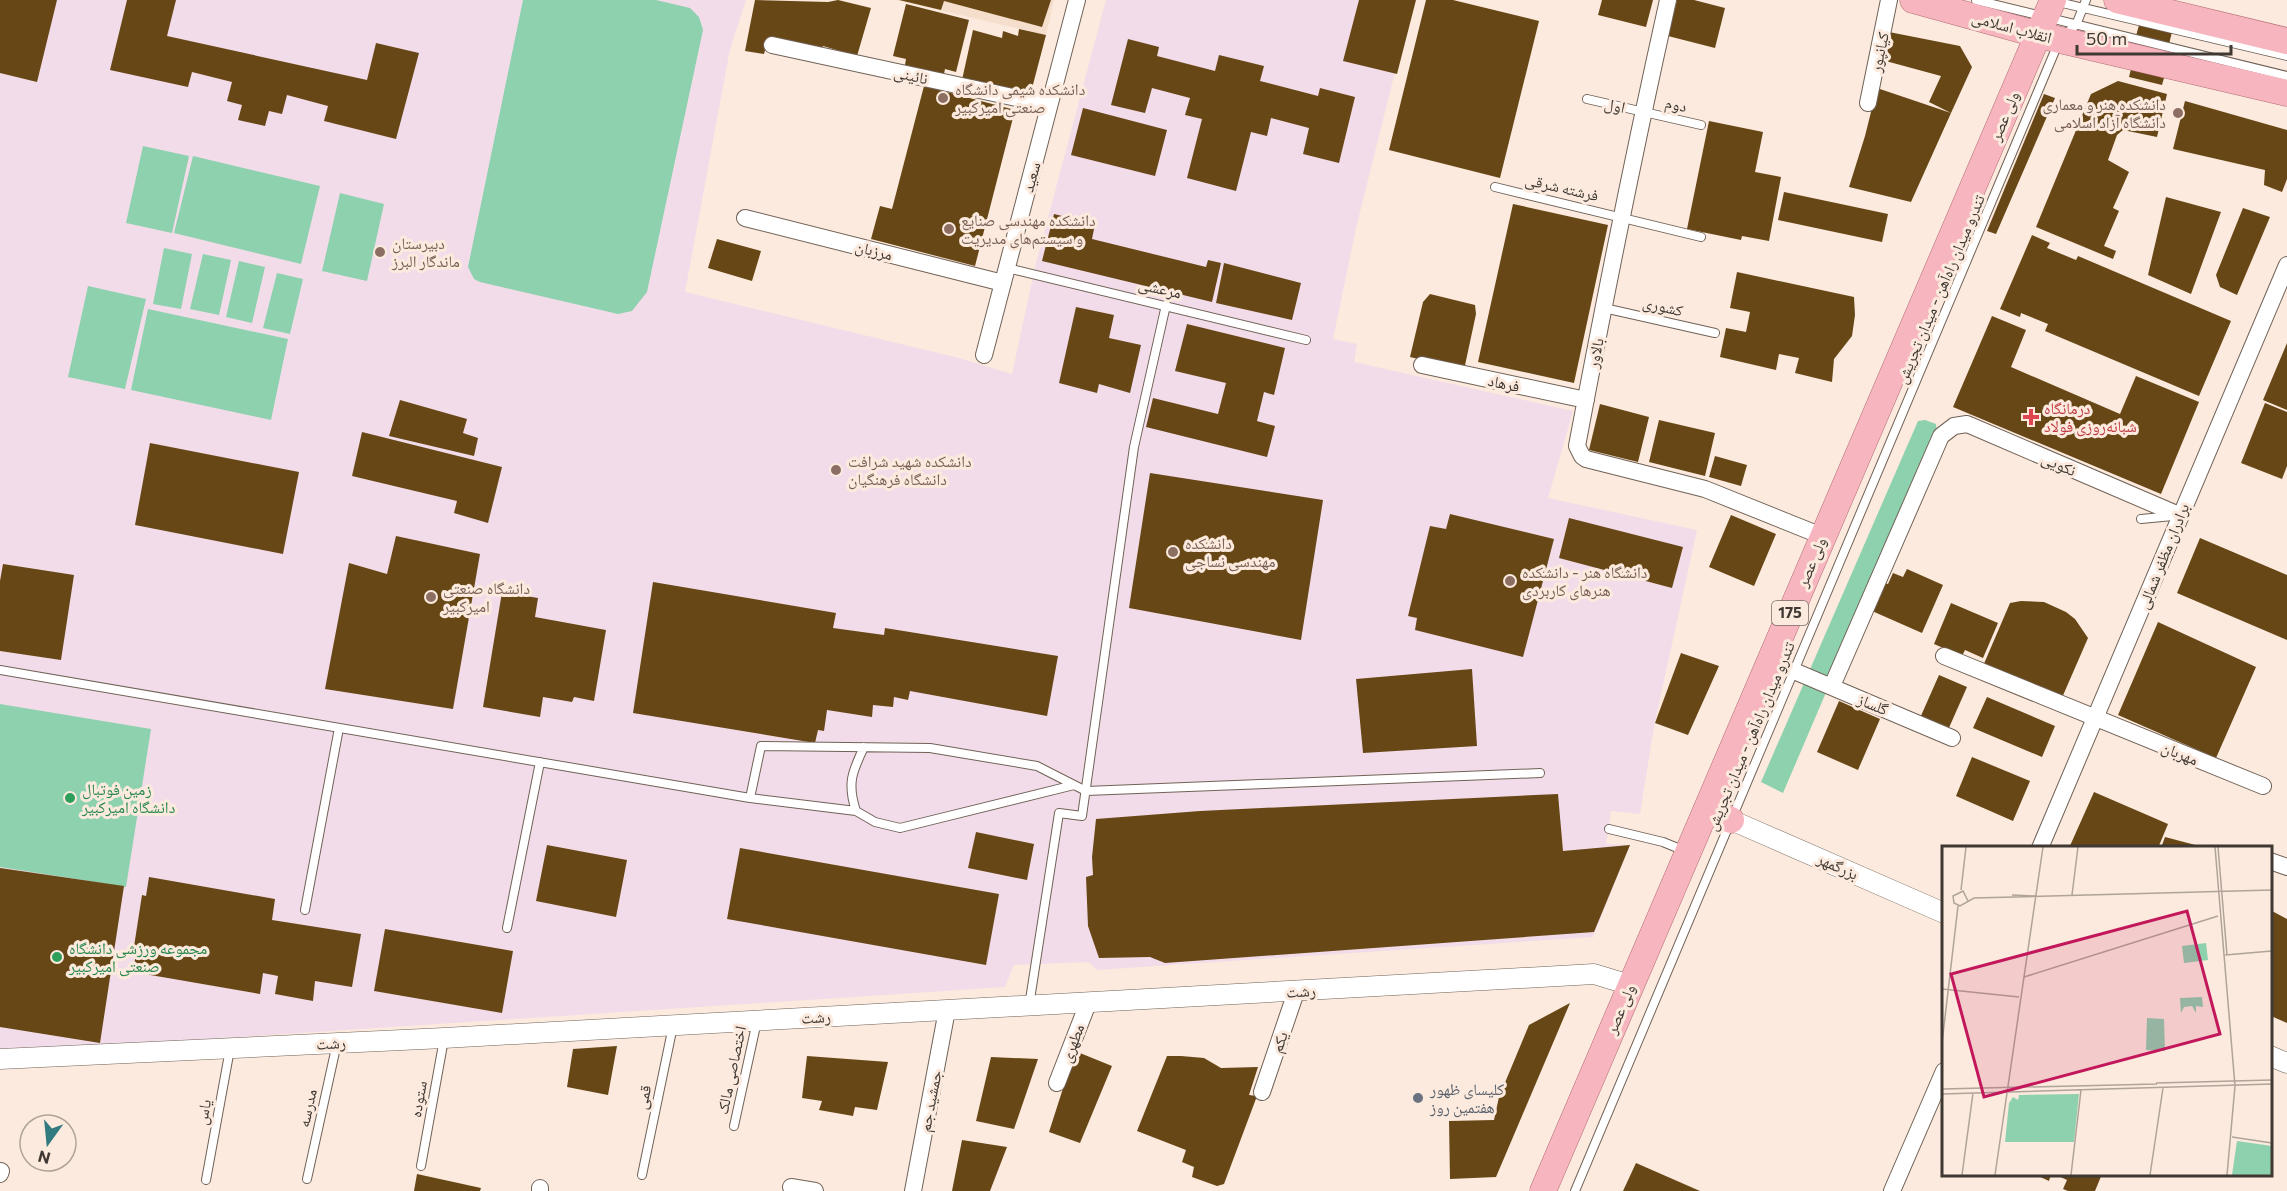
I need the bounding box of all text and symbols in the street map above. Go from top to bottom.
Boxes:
street label: انقلاب اسلامی [1970,7,2054,48]
scale bar [2077,18,2232,56]
text: 50 m [2086,27,2127,49]
street label: کیانپور [1865,30,1893,75]
street label: نائینی [892,62,930,89]
place label: دانشکده شیمی دانشگاه صنعتی امیرکبیر [954,79,1085,118]
street label: ولی عصر [1984,88,2024,145]
marker: دانشکده شیمی دانشگاه صنعتی امیرکبیر [936,91,950,105]
street label: دوم [1663,92,1689,117]
street label: اول [1602,93,1627,118]
place label: دانشکده هنر و معماری دانشگاه آزاد اسلامی [2043,94,2166,133]
marker: دانشکده هنر و معماری دانشگاه آزاد اسلامی [2171,106,2185,120]
street label: سعید [1017,160,1044,194]
street label: فرشته شرقی [1523,169,1601,206]
street label: تندرو میدان راه‌آهن - میدان تجریش [1891,191,1990,387]
place label: دانشکده مهندسی صنایع و سیستم‌های مدیریت [961,210,1096,249]
marker: دانشکده مهندسی صنایع و سیستم‌های مدیریت [942,222,956,236]
place label: دبیرستان ماندگار البرز [391,233,460,271]
street label: مرزبان [853,236,895,265]
marker: دبیرستان ماندگار البرز [373,245,387,259]
street label: مرعشی [1136,273,1183,304]
street label: کشوری [1641,292,1685,321]
street label: بالاور [1582,336,1608,371]
street label: فرهاد [1486,370,1522,396]
place label: درمانگاه شبانه‌روزی فولاد [2044,398,2137,437]
marker: درمانگاه شبانه‌روزی فولاد [2022,408,2040,426]
street label: نکویی [2038,448,2079,481]
place label: دانشکده شهید شرافت دانشگاه فرهنگیان [848,451,972,490]
marker: دانشکده شهید شرافت دانشگاه فرهنگیان [829,463,843,477]
street label: برادران مظفر شمالی [2133,500,2194,612]
place label: دانشکده مهندسی نساجی [1185,533,1275,572]
street label: ولی عصر [1791,534,1831,591]
marker: دانشکده مهندسی نساجی [1166,545,1180,559]
place label: دانشگاه هنر - دانشکده هنرهای کاربردی [1522,562,1647,601]
marker: دانشگاه هنر - دانشکده هنرهای کاربردی [1503,574,1517,588]
place label: دانشگاه صنعتی امیرکبیر [442,578,530,616]
marker: دانشگاه صنعتی امیرکبیر [424,590,438,604]
road number: 175 [1772,601,1808,625]
street label: تندرو میدان راه‌آهن - میدان تجریش [1701,638,1800,834]
street label: گلساز [1854,688,1892,719]
street label: مهربان [2158,737,2201,770]
place label: زمین فوتبال دانشگاه امیرکبیر [81,779,175,817]
marker: زمین فوتبال دانشگاه امیرکبیر [63,791,77,805]
inset map [1942,846,2272,1176]
street label: بزرگمهر [1813,848,1862,884]
place label: مجموعه ورزشی دانشگاه صنعتی امیرکبیر [68,938,207,977]
marker: مجموعه ورزشی دانشگاه صنعتی امیرکبیر [50,950,64,964]
street label: رشت [1286,980,1316,1002]
street label: ولی عصر [1600,981,1640,1038]
street label: رشت [801,1006,831,1028]
street label: مطهری [1056,1021,1089,1066]
street label: اختصاصی مالک [712,1024,751,1116]
street label: یکم [1266,1029,1293,1056]
street label: رشت [316,1032,346,1054]
street label: جمشید جم [914,1068,947,1134]
street label: ستوده [405,1079,431,1119]
place label: کلیسای ظهور هفتمین روز [1429,1079,1505,1118]
street label: قمی [631,1083,656,1111]
street label: مدرسه [293,1087,321,1129]
marker: کلیسای ظهور هفتمین روز [1411,1091,1425,1105]
street label: یاس [191,1098,216,1127]
north arrow [18,1113,78,1173]
text: N [36,1147,52,1169]

